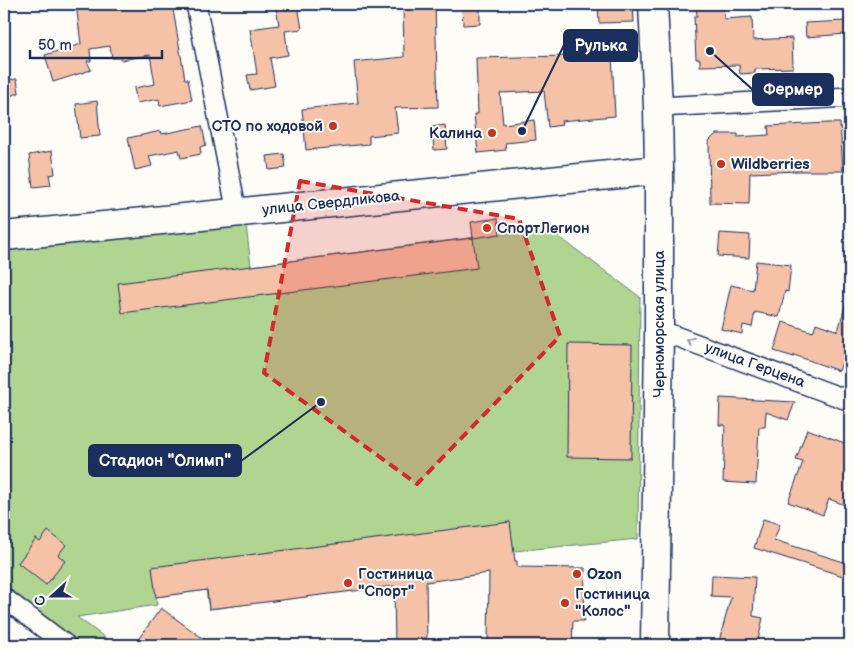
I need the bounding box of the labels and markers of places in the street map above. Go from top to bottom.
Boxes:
callout: Рулька [564,30,637,61]
callout: Фермер [753,74,833,105]
place label: СТО по ходовой [212,117,323,136]
marker: СТО по ходовой [327,120,339,132]
place label: Калина [429,124,482,143]
marker: Калина [486,127,498,139]
place label: Wildberries [731,155,810,174]
marker: Wildberries [715,158,727,170]
place label: СпортЛегион [497,219,590,238]
marker: СпортЛегион [481,222,493,234]
callout: Стадион "Олимп" [89,445,241,476]
place label: Гостиница "Спорт" [358,565,433,601]
place label: Ozon [587,565,622,584]
marker: Ozon [571,568,583,580]
marker: Гостиница "Спорт" [342,577,354,589]
place label: Гостиница "Колос" [575,585,650,621]
marker: Гостиница "Колос" [559,597,571,609]

